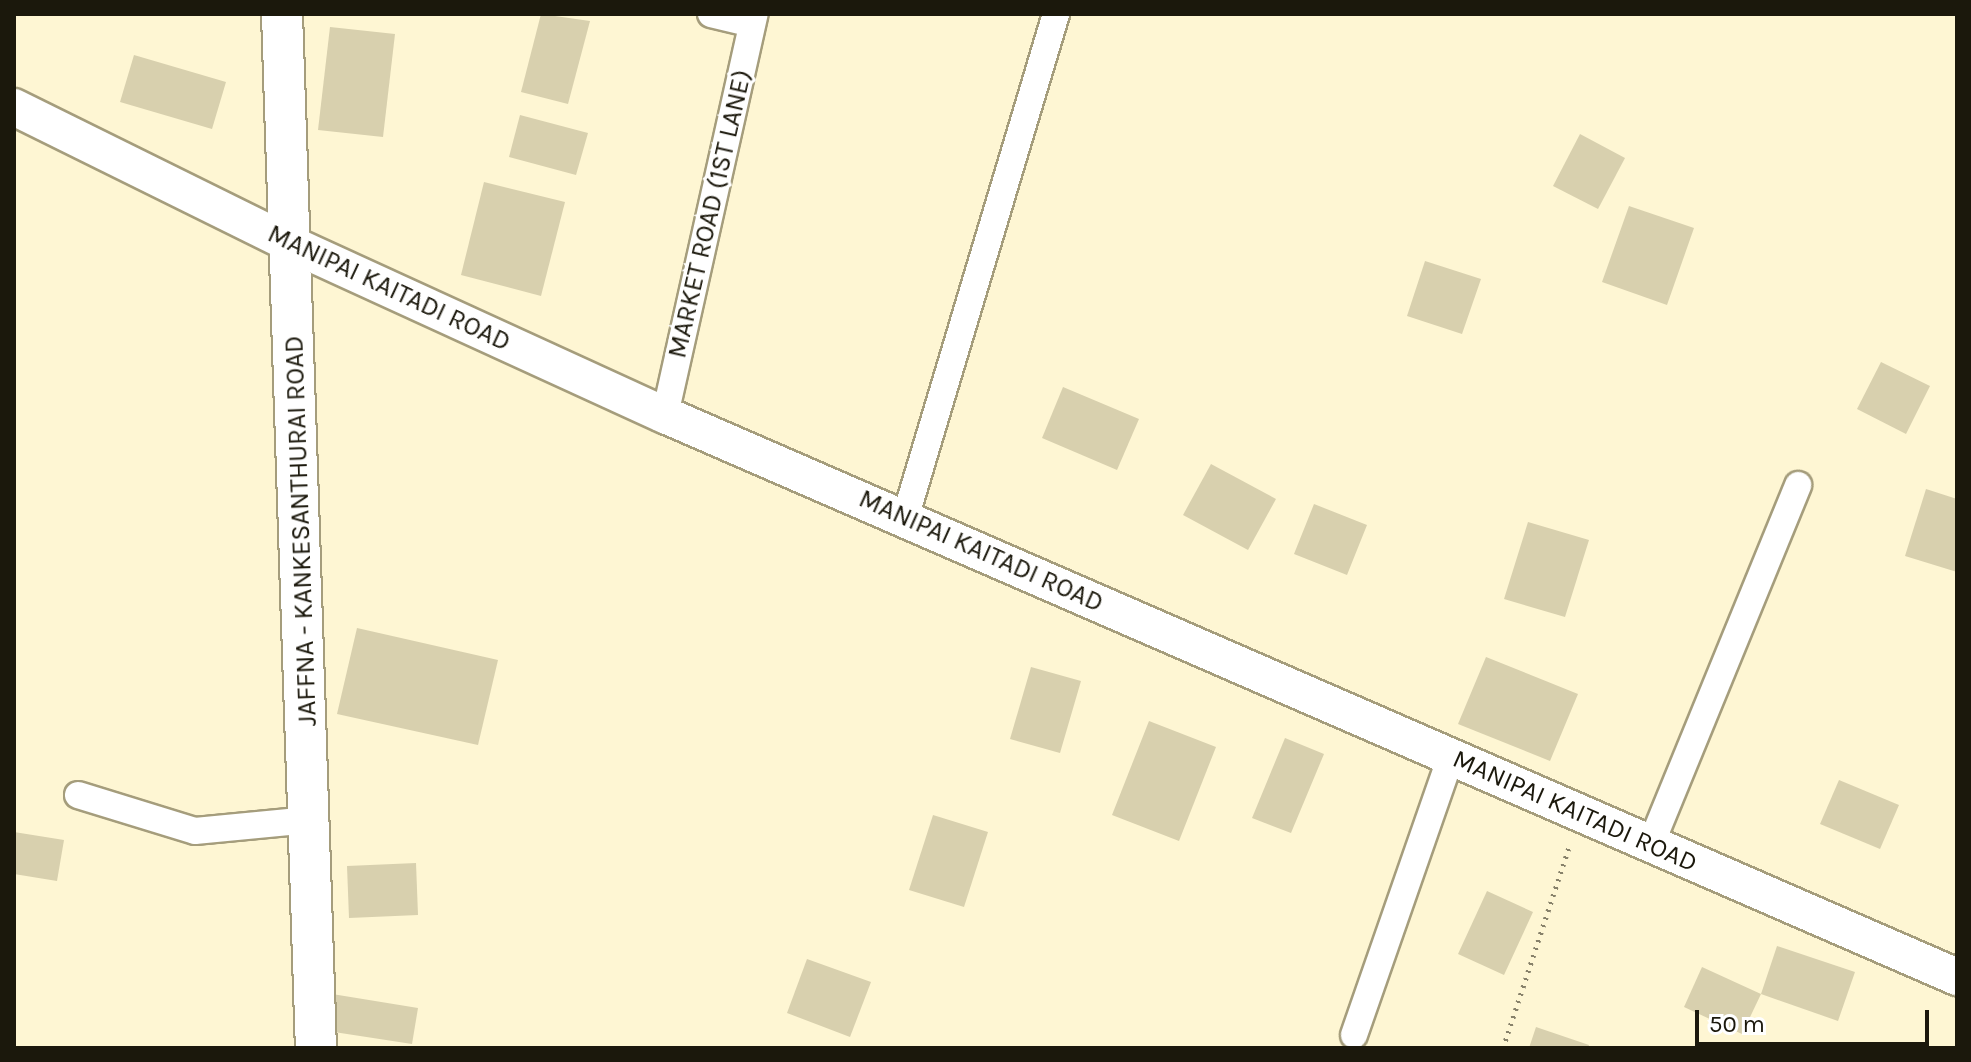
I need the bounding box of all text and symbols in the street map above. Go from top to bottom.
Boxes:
street label: MARKET ROAD (1ST LANE) [662,67,758,361]
street label: MANIPAI KAITADI ROAD [263,218,515,358]
street label: JAFFNA - KANKESANTHURAI ROAD [279,335,323,727]
street label: MANIPAI KAITADI ROAD [854,483,1108,619]
street label: MANIPAI KAITADI ROAD [1448,743,1702,879]
scale bar [1699,994,1933,1044]
text: 50 m [1709,1010,1765,1038]

